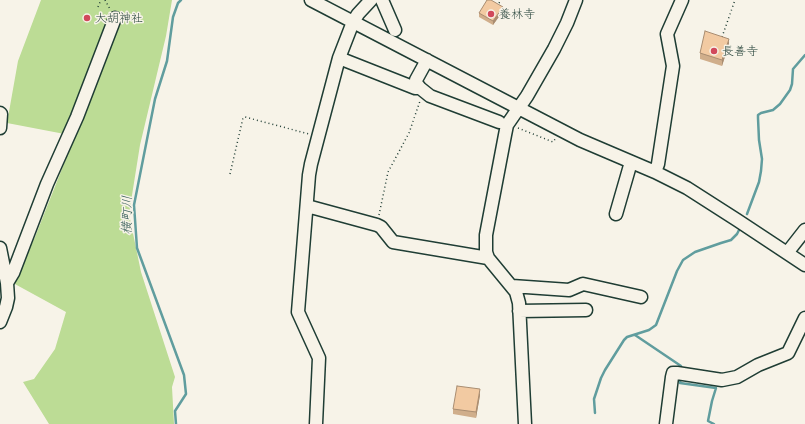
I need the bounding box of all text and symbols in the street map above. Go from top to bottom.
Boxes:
place label: 養林寺 [499,7,535,21]
marker: 養林寺 [486,9,496,19]
place label: 大胡神社 [95,11,143,25]
marker: 大胡神社 [82,13,92,23]
place label: 長善寺 [722,44,758,58]
marker: 長善寺 [709,46,719,56]
water label: 横町川 [119,195,135,235]

